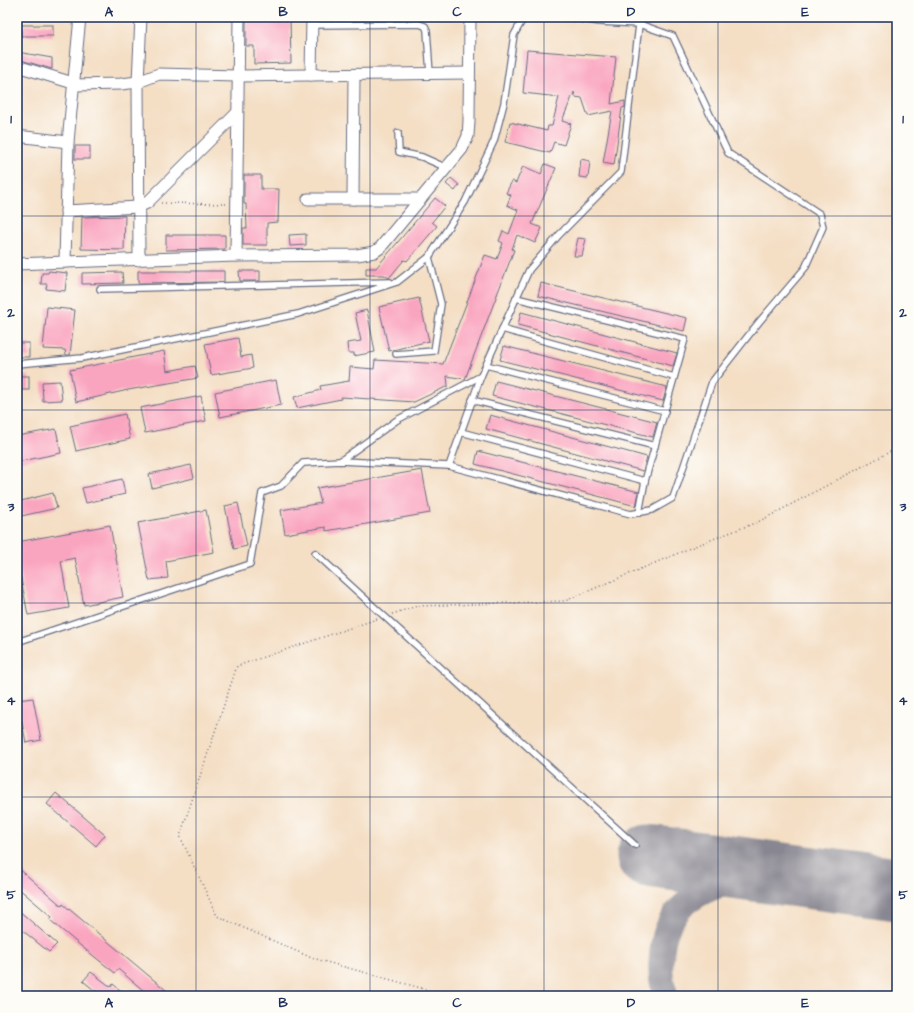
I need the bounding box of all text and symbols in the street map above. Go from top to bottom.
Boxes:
text: A [105,3,114,21]
text: B [278,3,288,21]
text: C [452,3,462,21]
text: D [627,3,636,21]
text: E [801,3,809,21]
text: 1 [10,110,12,128]
text: 1 [902,110,904,128]
text: 2 [6,304,15,322]
text: 2 [898,304,907,322]
text: 3 [7,498,15,516]
text: 3 [899,498,907,516]
text: 4 [7,692,16,710]
text: 4 [899,692,908,710]
text: 5 [6,886,16,904]
text: 5 [898,886,908,904]
text: A [105,994,114,1012]
text: B [278,994,288,1012]
text: C [452,994,462,1012]
text: D [627,994,636,1012]
text: E [801,994,809,1012]

